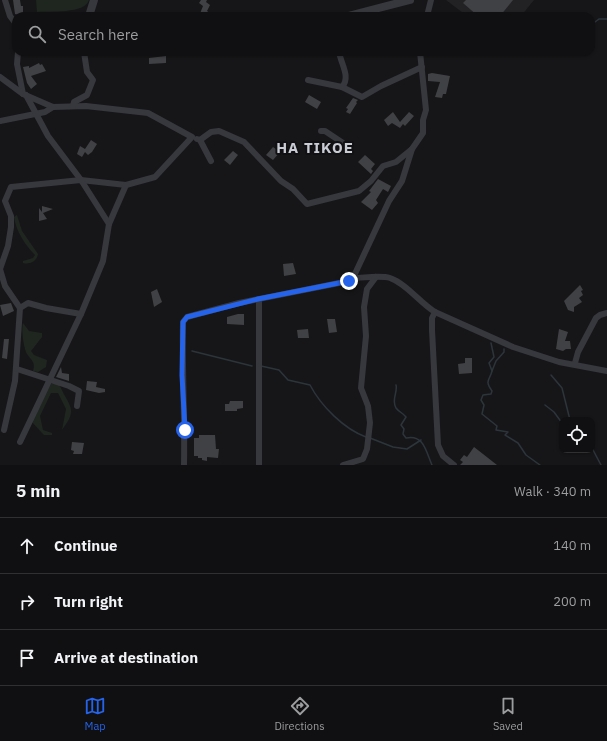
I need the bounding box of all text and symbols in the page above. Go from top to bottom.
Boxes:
search box [12,12,595,56]
icon: search [26,23,48,45]
text: Search here [58,25,138,44]
district label: HA TIKOE [276,138,354,157]
route end [340,272,358,290]
map controls [559,417,595,453]
button: locate [559,417,595,453]
route start [176,421,194,439]
text: 5 min [16,480,60,502]
text: Walk · 340 m [514,483,591,500]
icon: ahead [16,535,38,557]
text: Continue [54,536,118,555]
text: 140 m [553,537,591,554]
icon: right [16,591,38,613]
text: Turn right [54,592,123,611]
text: 200 m [553,593,591,610]
icon: arrive [16,647,38,669]
text: Arrive at destination [54,648,198,667]
tab: Map [84,695,106,733]
tab: Directions [274,695,325,733]
tab: Saved [493,695,523,733]

